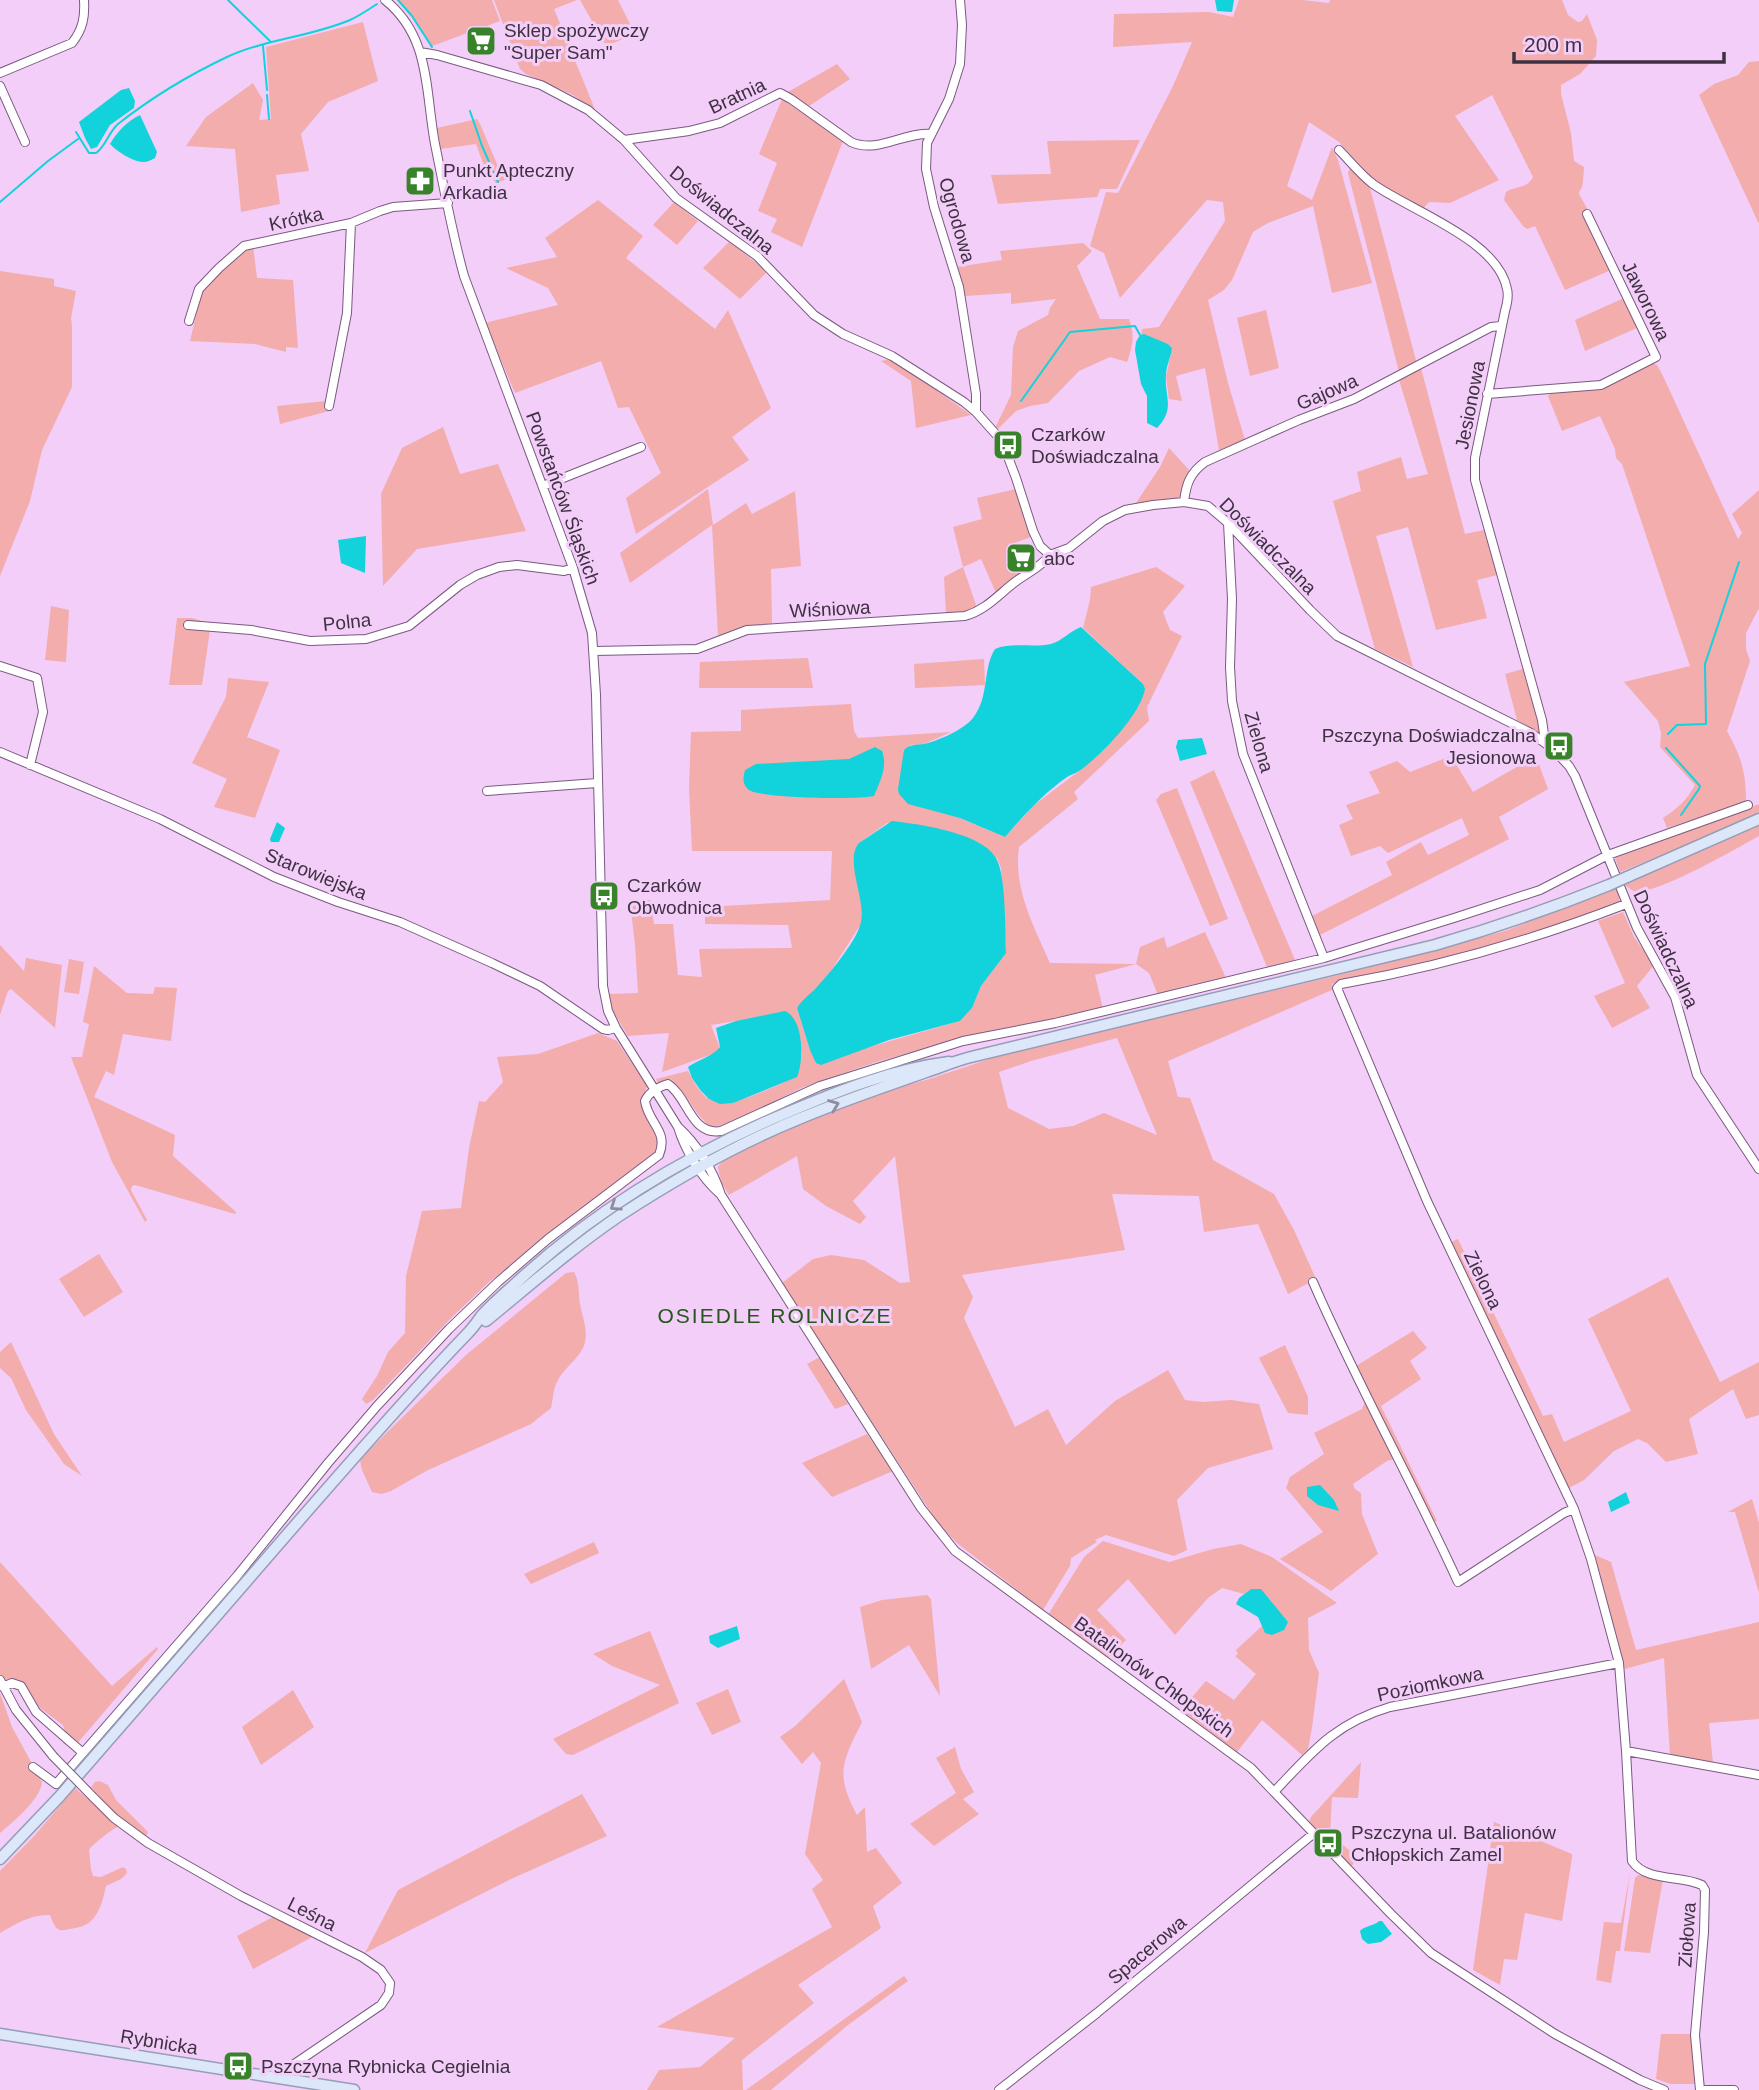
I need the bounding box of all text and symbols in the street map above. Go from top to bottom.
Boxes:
place label: Sklep spożywczy "Super Sam" [504,20,649,63]
scale bar [1514,21,1724,65]
supermarket icon: Sklep spożywczy "Super Sam" [464,24,498,58]
text: 200 m [1524,33,1582,56]
street label: Bratnia [705,74,769,118]
place label: Punkt Apteczny Arkadia [443,160,574,203]
street label: Doświadczalna [666,162,779,259]
pharmacy icon: Punkt Apteczny Arkadia [403,164,437,198]
street label: Ogrodowa [935,175,979,265]
street label: Krótka [267,203,325,235]
street label: Jaworowa [1618,258,1674,344]
street label: Jesionowa [1451,359,1489,451]
street label: Gajowa [1293,370,1361,414]
street label: Powstańców Śląskich [522,409,604,587]
place label: Czarków Doświadczalna [1031,424,1159,467]
bus stop icon: Czarków Doświadczalna [991,428,1025,462]
street label: Doświadczalna [1215,493,1321,599]
supermarket icon: abc [1004,541,1038,575]
place label: abc [1044,548,1075,569]
street label: Wiśniowa [789,596,872,622]
street label: Polna [322,609,373,635]
street label: Zielona [1240,709,1278,775]
place label: Pszczyna Doświadczalna Jesionowa [1322,725,1536,768]
bus stop icon: Pszczyna Doświadczalna Jesionowa [1542,729,1576,763]
street label: Starowiejska [262,844,370,904]
place label: Czarków Obwodnica [627,875,722,918]
bus stop icon: Czarków Obwodnica [587,879,621,913]
street label: Doświadczalna [1629,887,1703,1012]
one-way arrow [827,1099,839,1113]
one-way arrow [610,1198,623,1210]
street label: Zielona [1460,1247,1506,1313]
district label: OSIEDLE ROLNICZE [657,1304,893,1327]
street label: Batalionów Chłopskich [1070,1612,1238,1742]
street label: Poziomkowa [1375,1662,1485,1705]
place label: Pszczyna ul. Batalionów Chłopskich Zamel [1351,1822,1556,1865]
bus stop icon: Pszczyna ul. Batalionów Chłopskich Zamel [1311,1826,1345,1860]
street label: Leśna [284,1893,340,1935]
street label: Ziołowa [1674,1901,1700,1968]
street label: Spacerowa [1104,1911,1190,1989]
street label: Rybnicka [119,2026,200,2059]
bus stop icon: Pszczyna Rybnicka Cegielnia [221,2049,255,2083]
place label: Pszczyna Rybnicka Cegielnia [261,2056,511,2077]

